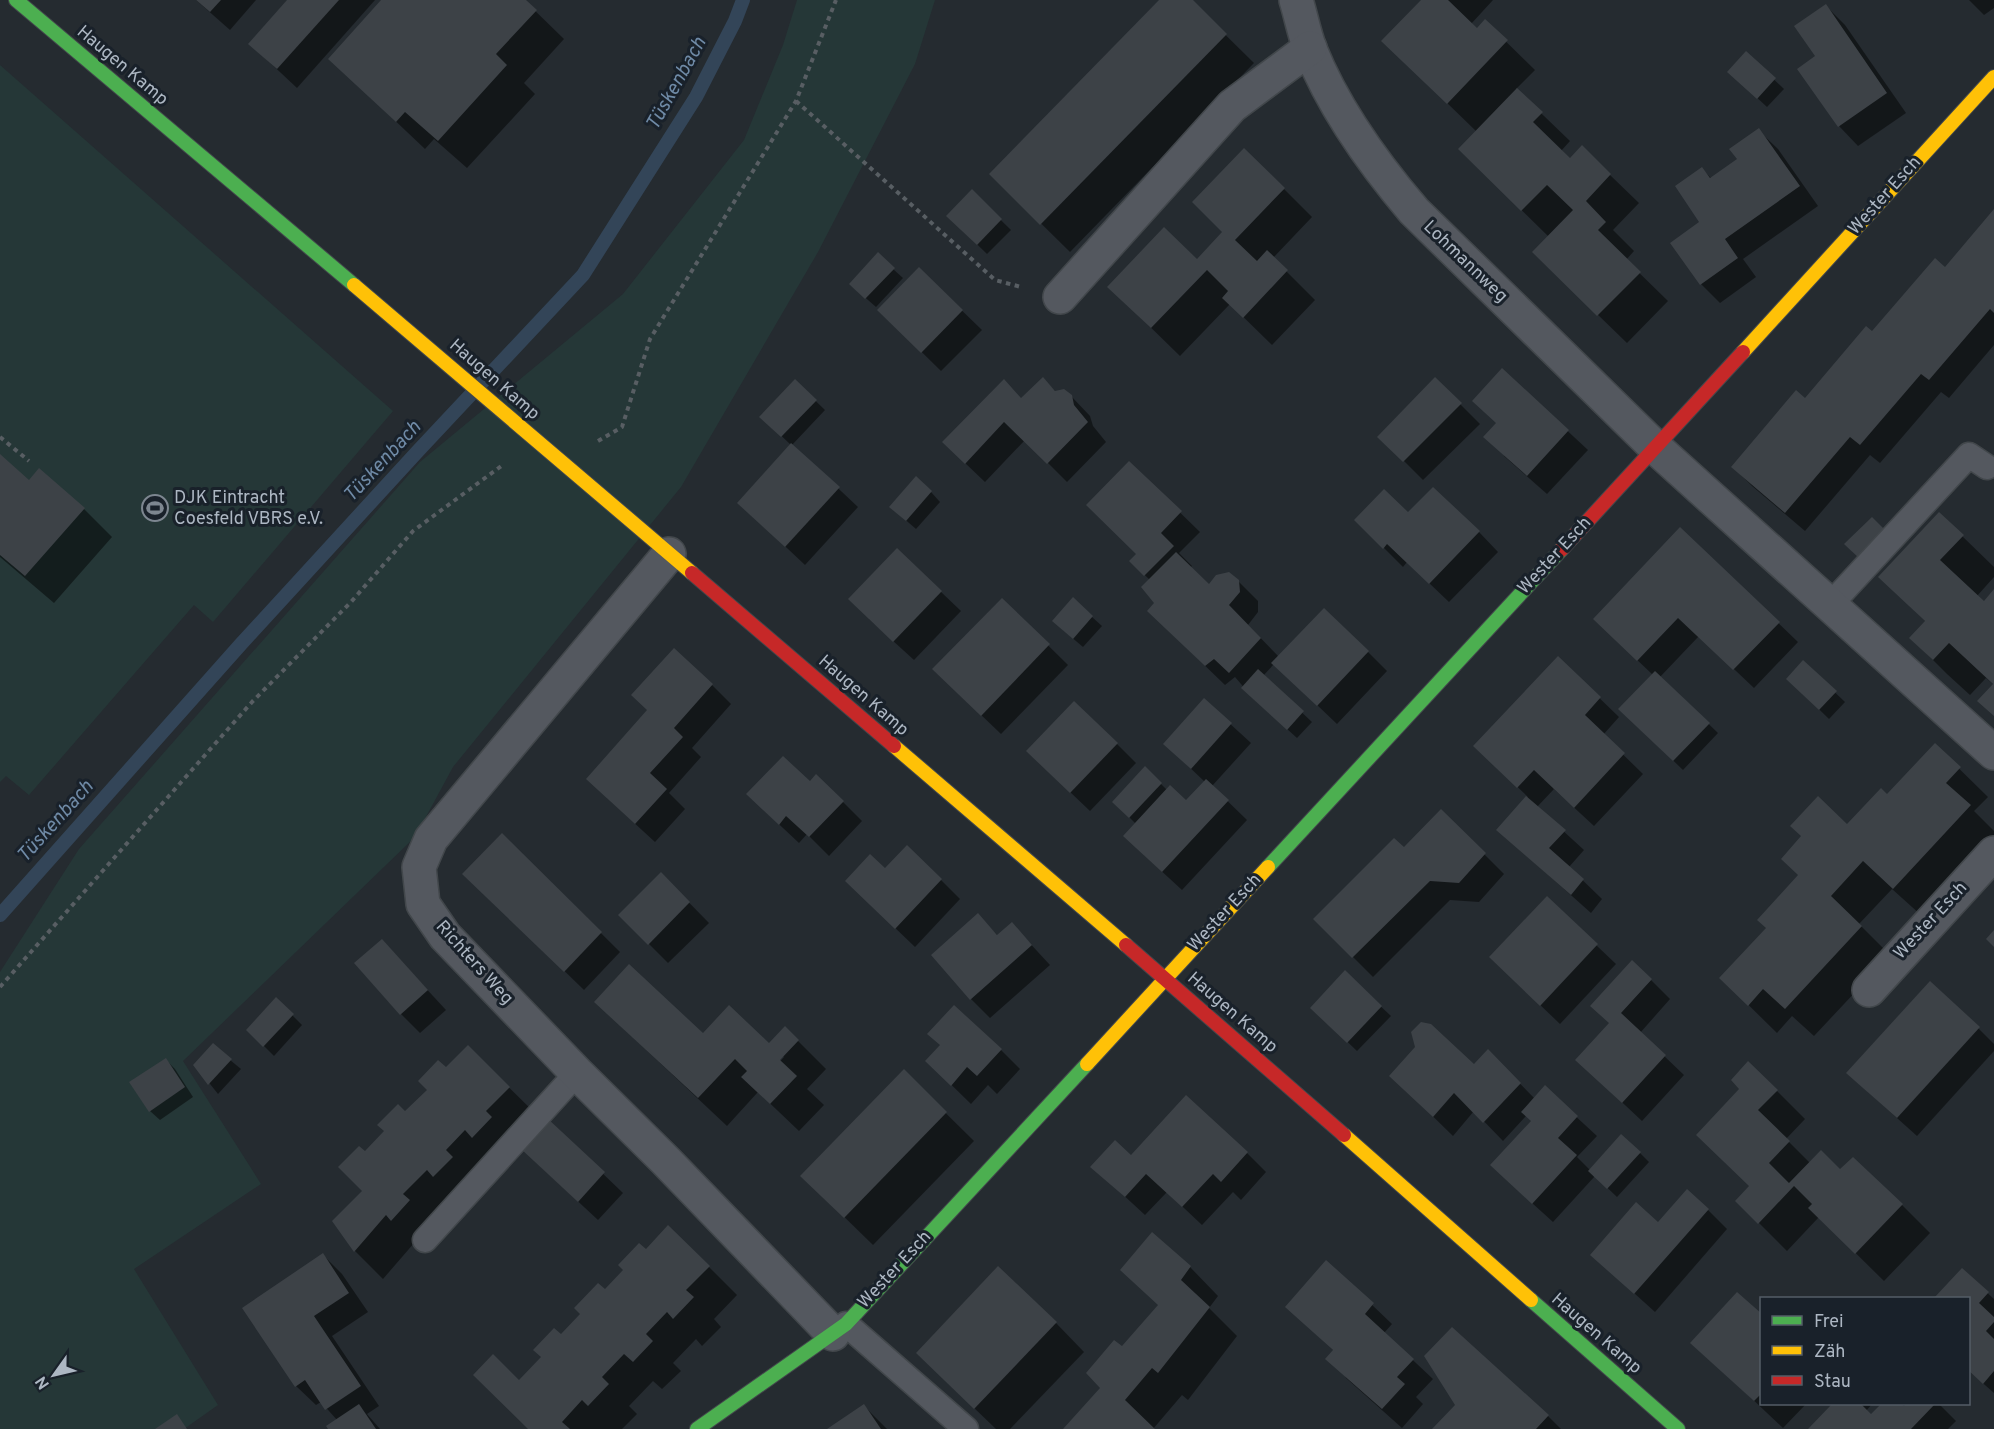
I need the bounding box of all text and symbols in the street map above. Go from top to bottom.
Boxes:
street label: Haugen Kamp [71,21,173,111]
water label: Tüskenbach [641,33,713,135]
street label: Wester Esch [1844,152,1926,240]
street label: Lohmannweg [1418,216,1512,308]
street label: Haugen Kamp [444,334,544,426]
water label: Tüskenbach [338,415,428,508]
place label: DJK Eintracht Coesfeld VBRS e.V. [174,487,323,531]
sports icon: DJK Eintracht Coesfeld VBRS e.V. [140,493,170,523]
street label: Wester Esch [1513,512,1597,600]
street label: Haugen Kamp [813,650,913,742]
water label: Tüskenbach [12,775,100,869]
street label: Wester Esch [1183,869,1267,957]
street label: Wester Esch [1889,877,1973,965]
street label: Richters Weg [430,916,518,1010]
street label: Haugen Kamp [1182,967,1282,1059]
street label: Wester Esch [853,1226,937,1314]
street label: Haugen Kamp [1546,1288,1646,1380]
legend [1760,1297,1970,1405]
text: Frei [1814,1311,1844,1334]
text: Zäh [1814,1341,1845,1364]
north arrow [24,1345,84,1405]
text: Stau [1814,1371,1851,1394]
text: N [32,1372,55,1393]

